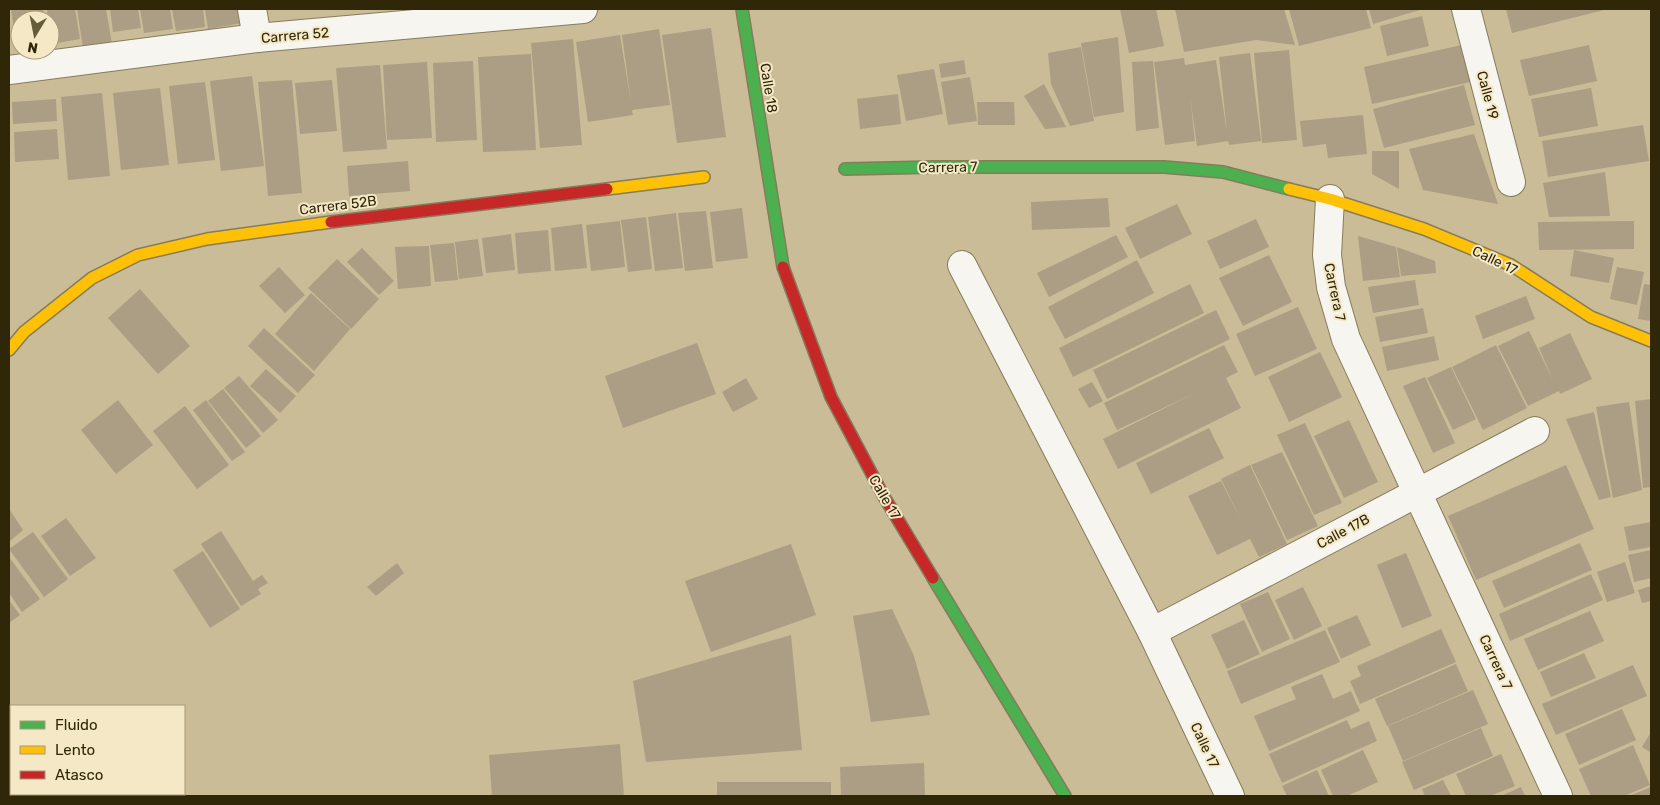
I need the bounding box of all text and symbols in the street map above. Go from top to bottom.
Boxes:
north arrow [10,10,60,60]
street label: Carrera 52 [260,24,330,47]
text: N [26,38,39,57]
street label: Calle 18 [756,62,781,114]
street label: Calle 19 [1473,69,1502,121]
street label: Carrera 7 [918,158,978,177]
street label: Carrera 52B [298,192,378,219]
street label: Calle 17 [1469,242,1520,279]
street label: Carrera 7 [1320,262,1349,323]
street label: Calle 17 [865,472,904,522]
street label: Calle 17B [1314,510,1373,552]
street label: Carrera 7 [1475,632,1516,693]
legend [10,705,185,795]
text: Fluido [55,716,98,734]
street label: Calle 17 [1187,720,1222,771]
text: Lento [55,741,95,759]
text: Atasco [55,766,103,784]

